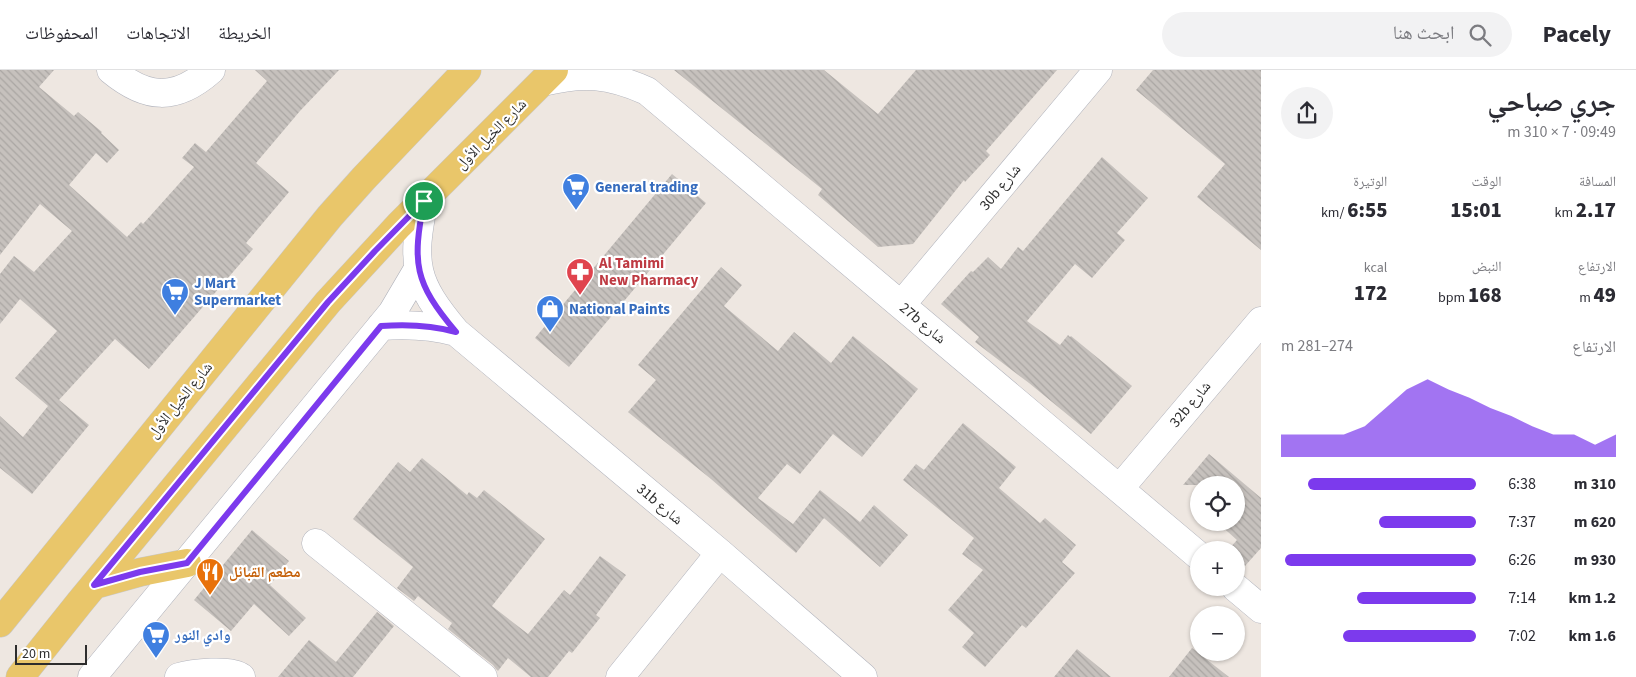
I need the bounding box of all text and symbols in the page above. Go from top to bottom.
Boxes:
search box [1162,12,1512,57]
text: Pacely [1542,17,1611,52]
text: ابحث هنا [1393,20,1454,47]
text: المحفوظات [25,21,98,46]
text: الاتجاهات [126,21,190,46]
text: الخريطة [218,21,271,46]
icon: search [1466,21,1494,49]
text: جري صباحي [1487,82,1616,122]
button: share [1281,87,1333,139]
street label: شارع الخيل الأول [451,94,532,175]
text: 09:49 · 7 × 310 m [1507,121,1616,143]
street label: 30b شارع [975,160,1026,215]
supermarket icon: General trading [561,172,591,211]
text: الوتيرة [1353,172,1387,192]
text: الوقت [1472,172,1502,192]
text: المسافة [1579,172,1616,192]
place label: General trading [595,177,698,198]
pin [403,180,445,222]
icon: arrive [410,187,438,215]
text: 6:55 [1347,195,1387,225]
text: 15:01 [1450,195,1502,225]
text: 2.17 [1576,195,1616,225]
text: /km [1321,203,1347,223]
text: km [1554,203,1576,223]
place label: Al Tamimi New Pharmacy [598,253,698,291]
pharmacy icon: Al Tamimi New Pharmacy [565,257,595,296]
text: النبض [1472,257,1502,277]
text: الارتفاع [1578,257,1616,277]
text: kcal [1364,258,1387,278]
place label: J Mart Supermarket [194,273,281,311]
supermarket icon: J Mart Supermarket [160,277,190,316]
text: 172 [1354,278,1387,308]
text: 168 [1468,280,1502,310]
text: 49 [1594,280,1616,310]
text: bpm [1438,288,1468,308]
text: m [1579,288,1594,308]
shop icon: National Paints [535,294,565,333]
street label: 27b شارع [895,298,950,349]
place label: National Paints [569,299,670,320]
text: 274–281 m [1281,335,1353,357]
text: الارتفاع [1572,336,1616,358]
street label: شارع الخيل الأول [143,358,218,443]
street label: 32b شارع [1165,377,1216,432]
text: 6:38 [1508,473,1536,495]
text: 310 m [1574,473,1616,495]
map controls [1190,476,1245,661]
button: locate [1190,476,1245,531]
street label: 31b شارع [632,479,687,530]
text: 7:37 [1508,511,1536,533]
text: 620 m [1574,511,1616,533]
button: + [1190,541,1245,596]
text: 6:26 [1508,549,1536,571]
text: 930 m [1574,549,1616,571]
restaurant icon: مطعم القبائل [195,557,225,596]
place label: مطعم القبائل [229,562,301,583]
text: 7:14 [1508,587,1536,609]
text: 1.2 km [1569,587,1616,609]
button: − [1190,606,1245,661]
supermarket icon: وادي النور [141,620,171,659]
place label: وادي النور [174,625,231,647]
text: 7:02 [1508,625,1536,647]
text: 1.6 km [1569,625,1616,647]
scale bar [15,642,88,665]
text: 20 m [22,644,50,664]

